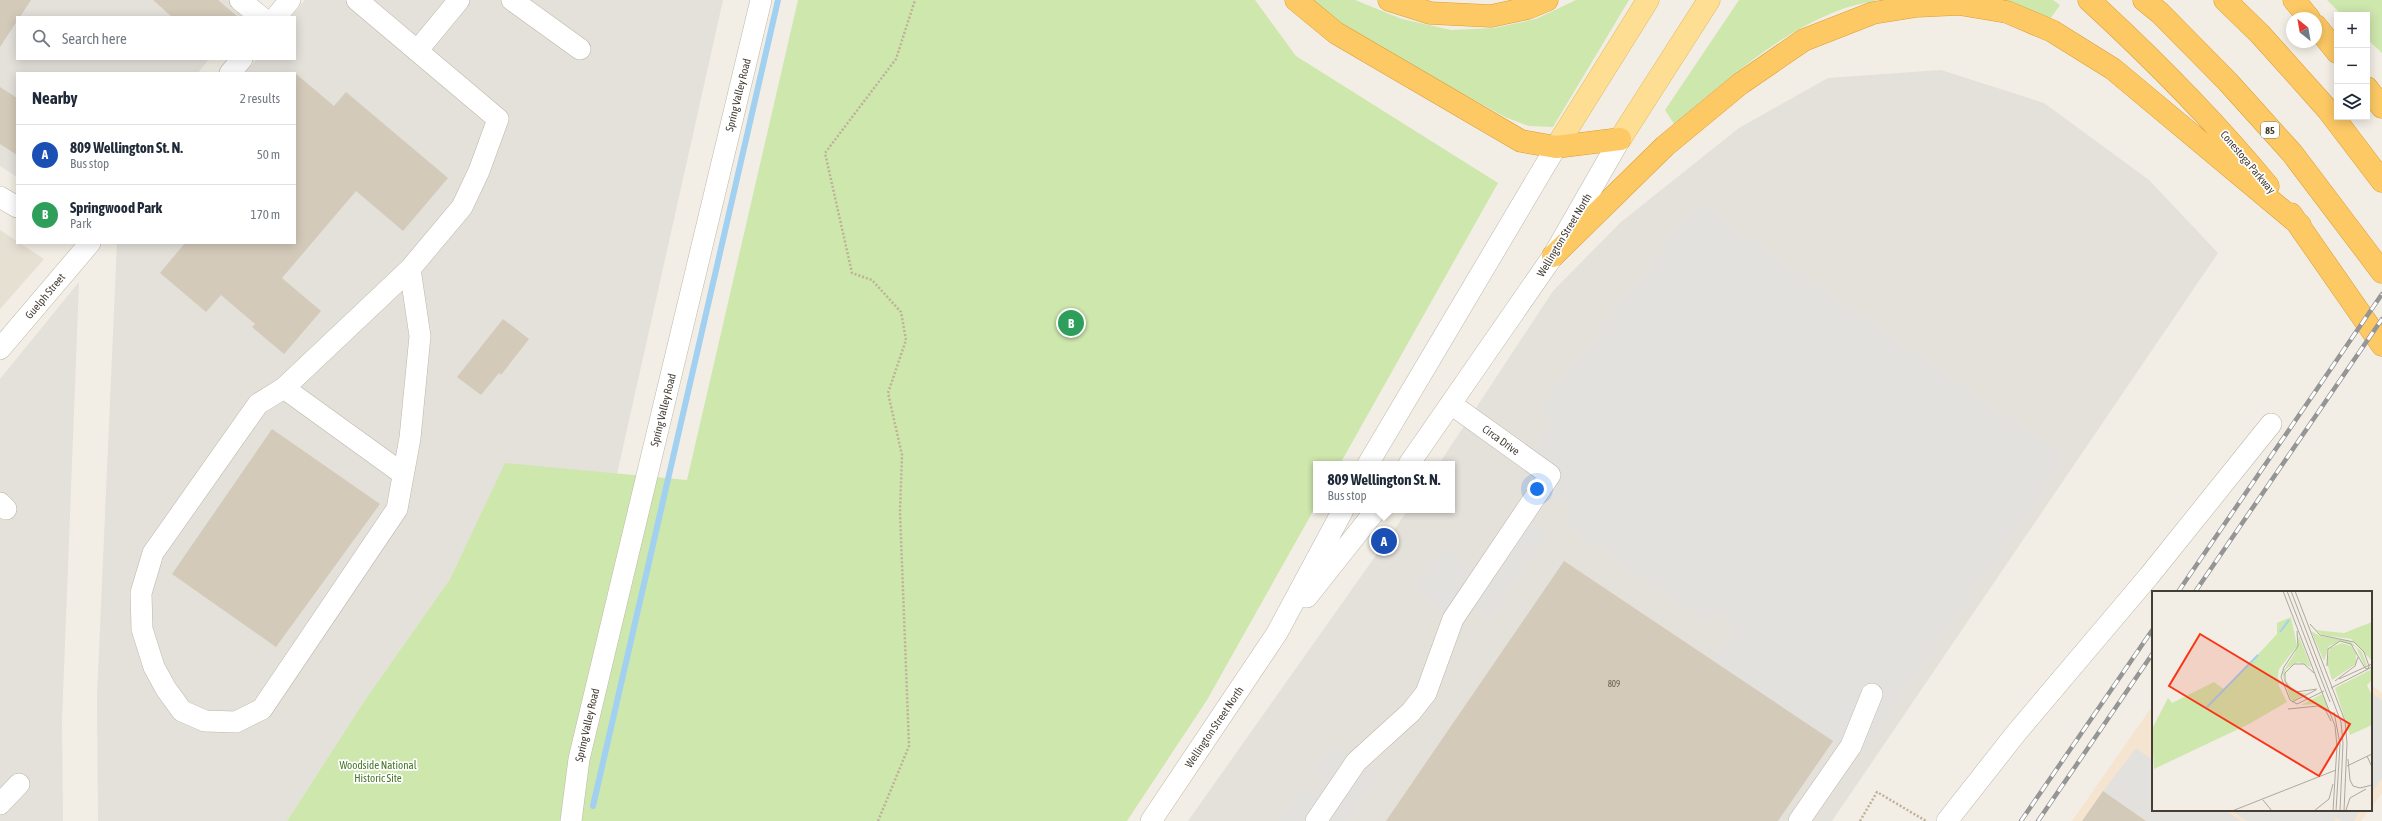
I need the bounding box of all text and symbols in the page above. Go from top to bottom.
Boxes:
north arrow [2286,12,2322,48]
map controls [2334,12,2370,120]
button: + [2334,12,2370,48]
search box [16,16,296,60]
icon: search [30,27,52,49]
text: Search here [62,30,127,47]
button: − [2334,48,2370,84]
street label: Spring Valley Road [723,57,753,133]
button: layers [2334,84,2370,120]
text: Nearby [32,88,78,108]
text: 2 results [240,91,280,106]
road number: 85 [2261,122,2279,138]
street label: Conestoga Parkway [2218,128,2278,196]
text: 809 Wellington St. N. [70,139,183,156]
text: A [42,147,48,162]
text: 50 m [257,147,280,162]
text: Bus stop [70,156,109,171]
street label: Wellington Street North [1534,191,1594,279]
text: Springwood Park [70,199,162,216]
text: B [42,207,48,222]
text: 170 m [251,207,280,222]
text: Park [70,216,92,231]
street label: Guelph Street [23,271,67,321]
pin: B [1058,308,1084,338]
street label: Spring Valley Road [648,372,678,448]
street label: Circa Drive [1480,423,1522,457]
popup [1313,461,1455,513]
text: 809 Wellington St. N. [1328,471,1440,488]
your location [1527,479,1547,499]
text: Bus stop [1328,488,1367,503]
pin: A [1371,526,1397,556]
inset map [2152,591,2372,811]
house number: 809 [1608,679,1620,689]
street label: Wellington Street North [1182,684,1246,770]
street label: Spring Valley Road [573,687,601,763]
park label: Woodside National Historic Site [339,759,417,784]

